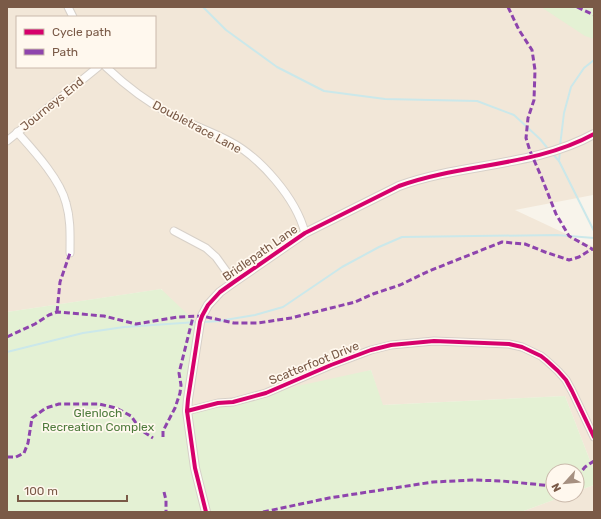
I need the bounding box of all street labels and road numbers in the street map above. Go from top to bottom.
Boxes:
street label: Journeys End [18,74,86,134]
street label: Doubletrace Lane [150,98,244,156]
street label: Bridlepath Lane [220,222,300,284]
street label: Scatterfoot Drive [267,338,361,387]

